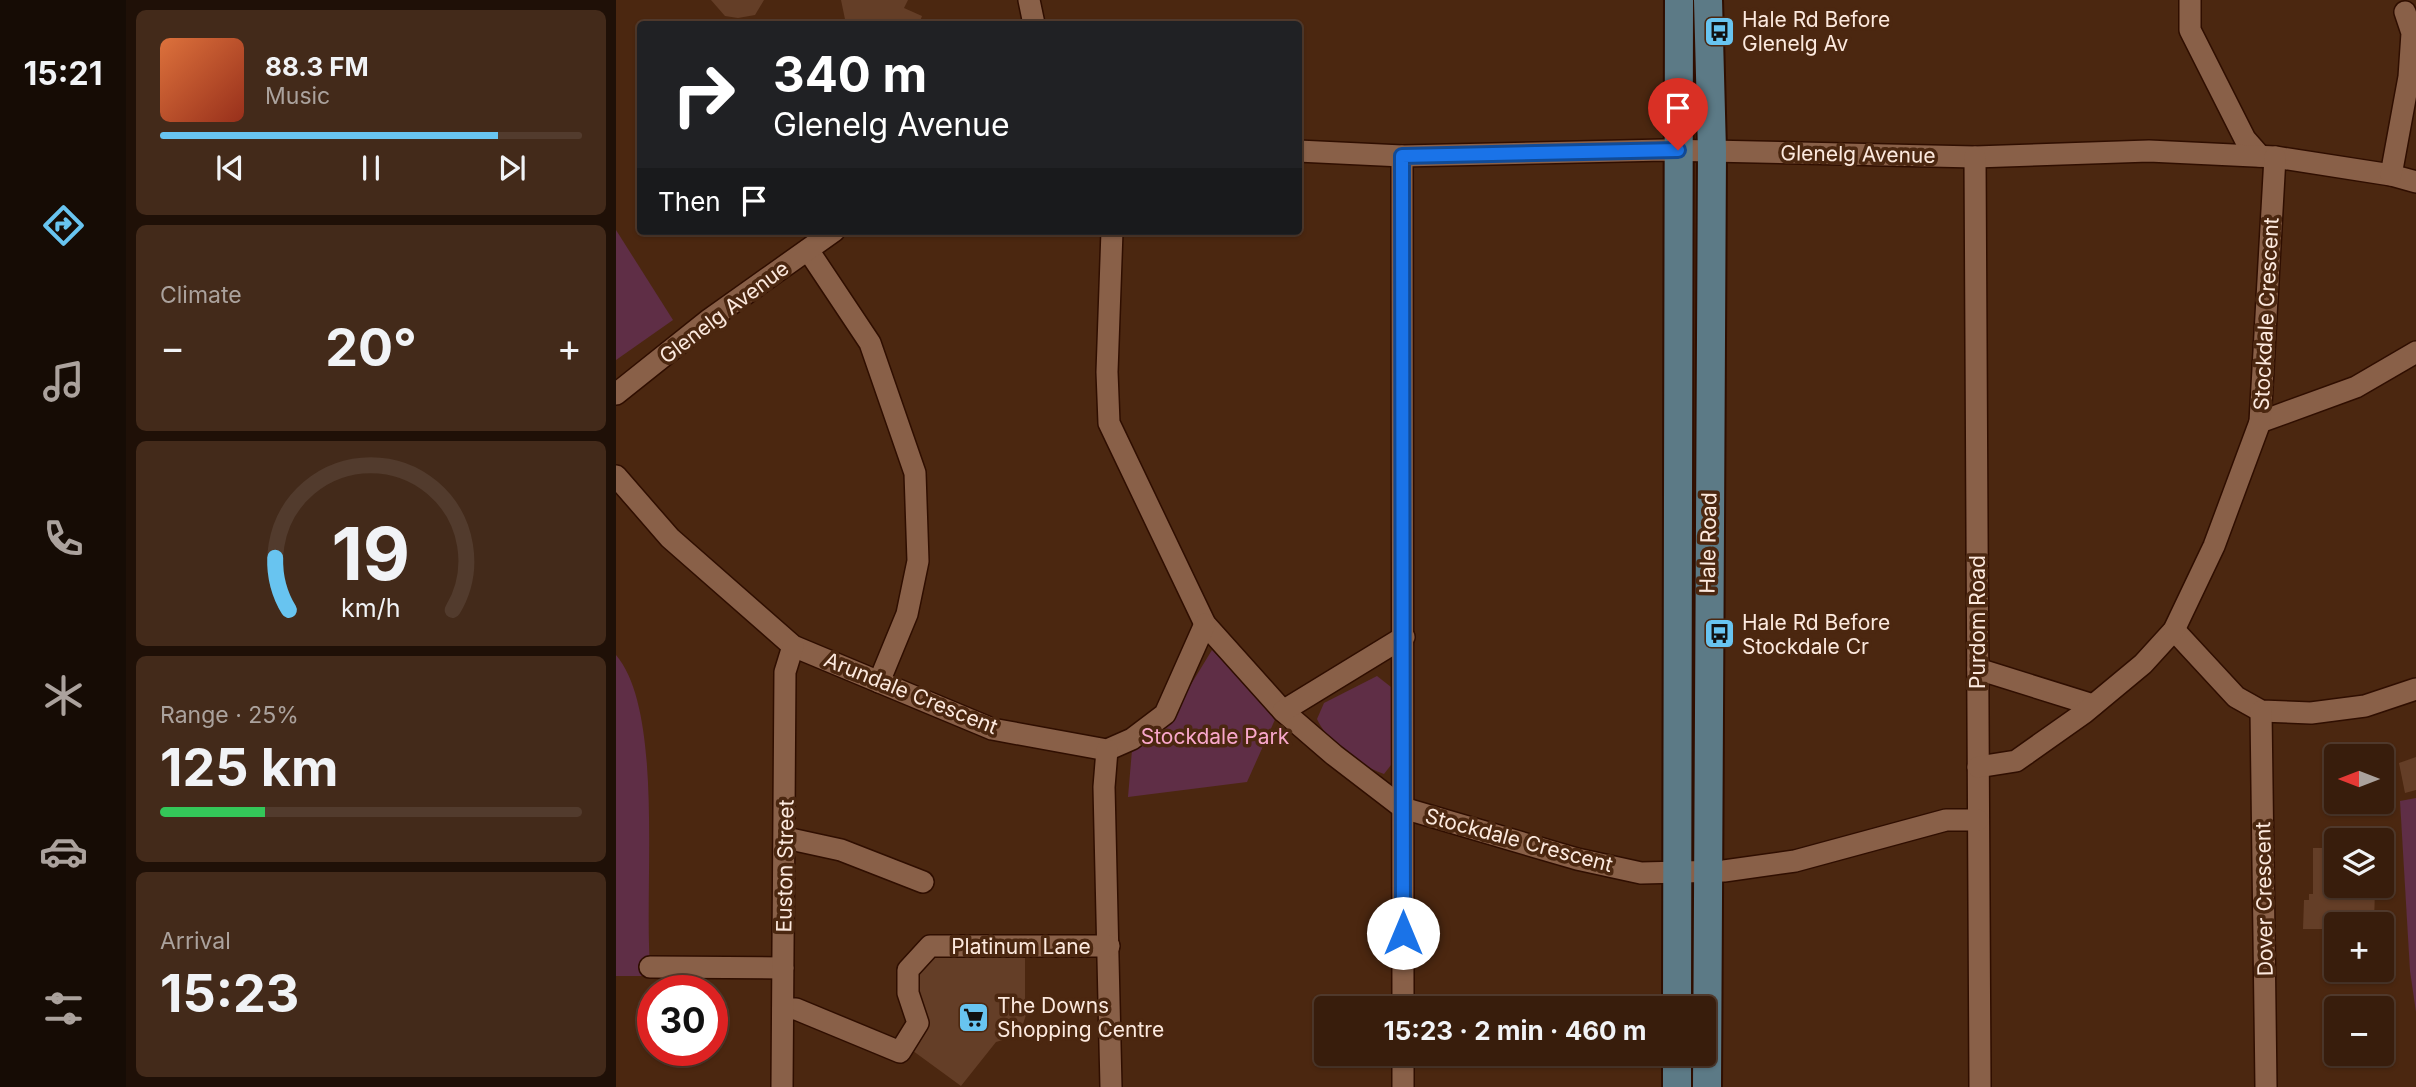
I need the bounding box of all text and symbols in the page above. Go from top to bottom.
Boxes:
place label: Hale Rd Before Glenelg Av [1742,7,1890,56]
bus stop icon: Hale Rd Before Glenelg Av [1702,14,1736,48]
text: 340 m [773,45,927,104]
icon: right [658,49,749,140]
text: 88.3 FM [265,51,369,82]
text: 15:21 [24,54,102,93]
pin [1648,78,1708,150]
text: Music [265,82,330,110]
icon: arrive [1659,89,1697,127]
text: Glenelg Avenue [773,105,1010,144]
street label: Glenelg Avenue [1780,140,1936,168]
icon: previous [211,149,249,187]
icon: pause [352,149,390,187]
icon: next [493,149,531,187]
icon: arrive [735,182,773,220]
text: Then [658,186,721,217]
icon: directions [39,201,88,250]
street label: Stockdale Crescent [2248,217,2284,411]
street label: Glenelg Avenue [654,255,794,369]
text: Climate [160,281,242,309]
text: 20° [325,316,417,379]
text: − [160,324,185,370]
text: + [557,324,582,370]
icon: music [39,357,88,406]
street label: Hale Road [1695,492,1721,594]
text: 19 [332,509,410,598]
icon: phone [39,514,88,563]
street label: Purdom Road [1965,555,1990,689]
text: km/h [341,592,401,622]
place label: Hale Rd Before Stockdale Cr [1742,610,1890,659]
bus stop icon: Hale Rd Before Stockdale Cr [1702,617,1736,651]
street label: Arundale Crescent [821,647,1001,739]
icon: climate [39,671,88,720]
text: Range · 25% [160,701,299,729]
park label: Stockdale Park [1141,724,1290,749]
text: 125 km [160,736,338,799]
north arrow [2324,744,2394,814]
map controls [2324,744,2394,1066]
street label: Euston Street [771,799,799,933]
street label: Stockdale Crescent [1422,803,1616,877]
street label: Dover Crescent [2250,821,2278,976]
icon: car [39,827,88,876]
button: layers [2324,828,2394,898]
position arrow [1366,896,1440,970]
button: + [2324,912,2394,982]
text: Arrival [160,927,231,955]
street label: Platinum Lane [951,934,1091,959]
text: 15:23 [160,962,299,1025]
speed limit sign: 30 [637,975,728,1066]
icon: filters [39,984,88,1033]
place label: The Downs Shopping Centre [997,993,1164,1042]
button: − [2324,996,2394,1066]
supermarket icon: The Downs Shopping Centre [957,1000,991,1034]
text: 15:23 · 2 min · 460 m [1383,1015,1647,1046]

